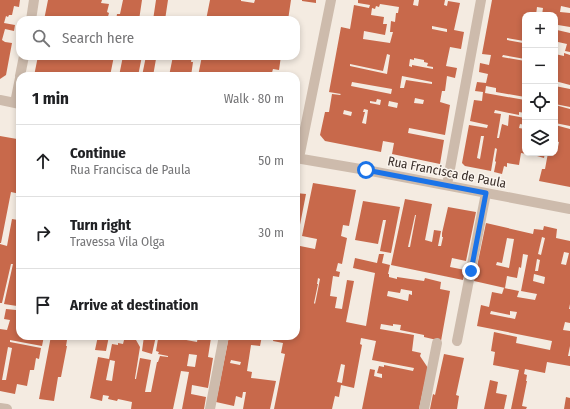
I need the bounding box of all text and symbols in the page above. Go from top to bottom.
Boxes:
map controls [522,12,558,156]
button: + [522,12,558,48]
search box [16,16,300,60]
icon: search [30,27,52,49]
text: Search here [62,29,134,47]
button: − [522,48,558,84]
button: locate [522,84,558,120]
text: 1 min [32,88,69,109]
text: Walk · 80 m [224,91,284,106]
button: layers [522,120,558,156]
text: Continue [70,144,126,162]
icon: ahead [32,150,54,172]
text: 50 m [258,153,284,168]
street label: Rua Francisca de Paula [386,153,508,191]
route start [357,161,375,179]
text: Rua Francisca de Paula [70,162,191,177]
text: Turn right [70,216,131,234]
icon: right [32,222,54,244]
text: 30 m [258,225,284,240]
text: Travessa Vila Olga [70,234,165,249]
route end [462,262,480,280]
icon: arrive [32,294,54,316]
text: Arrive at destination [70,296,198,314]

